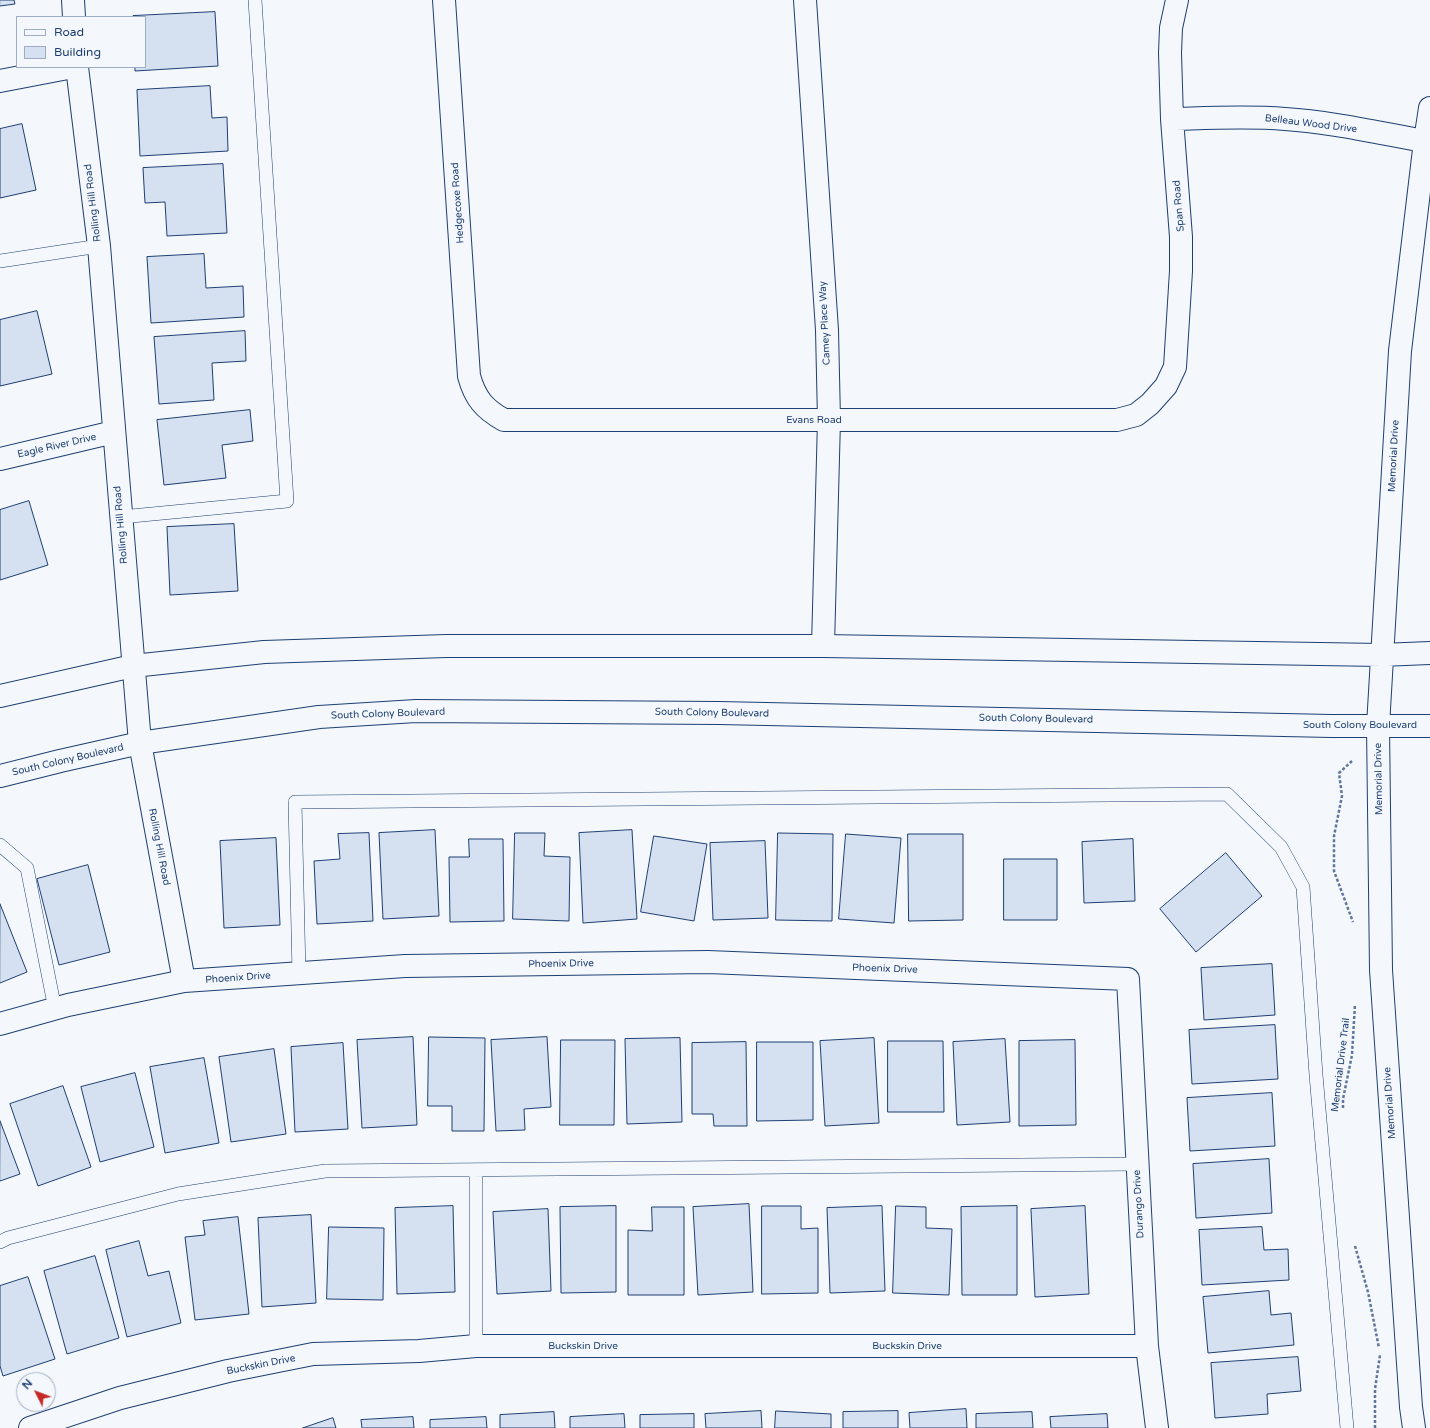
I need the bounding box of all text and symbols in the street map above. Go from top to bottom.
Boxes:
legend [16,16,146,68]
text: Road [54,25,84,39]
text: Building [54,45,101,59]
street label: Belleau Wood Drive [1264,112,1358,136]
street label: Hedgecoxe Road [449,162,467,244]
street label: Rolling Hill Road [82,163,104,243]
street label: Span Road [1171,180,1187,232]
street label: Camey Place Way [817,281,833,365]
street label: Evans Road [786,414,842,426]
street label: Memorial Drive [1386,420,1402,492]
street label: Eagle River Drive [16,431,98,461]
street label: Rolling Hill Road [112,485,130,565]
street label: South Colony Boulevard [331,706,445,722]
street label: South Colony Boulevard [655,706,769,720]
street label: South Colony Boulevard [979,712,1093,726]
street label: South Colony Boulevard [1303,719,1417,731]
street label: South Colony Boulevard [11,741,125,779]
street label: Memorial Drive [1372,743,1386,815]
street label: Rolling Hill Road [146,807,172,887]
street label: Phoenix Drive [528,957,594,971]
street label: Phoenix Drive [852,962,918,976]
street label: Phoenix Drive [205,970,271,986]
street label: Memorial Drive Trail [1329,1017,1353,1113]
street label: Memorial Drive [1381,1067,1399,1139]
street label: Durango Drive [1131,1169,1147,1239]
street label: Buckskin Drive [548,1340,618,1352]
street label: Buckskin Drive [872,1340,942,1352]
street label: Buckskin Drive [226,1352,296,1378]
north arrow [16,1372,56,1412]
text: N [20,1377,35,1392]

